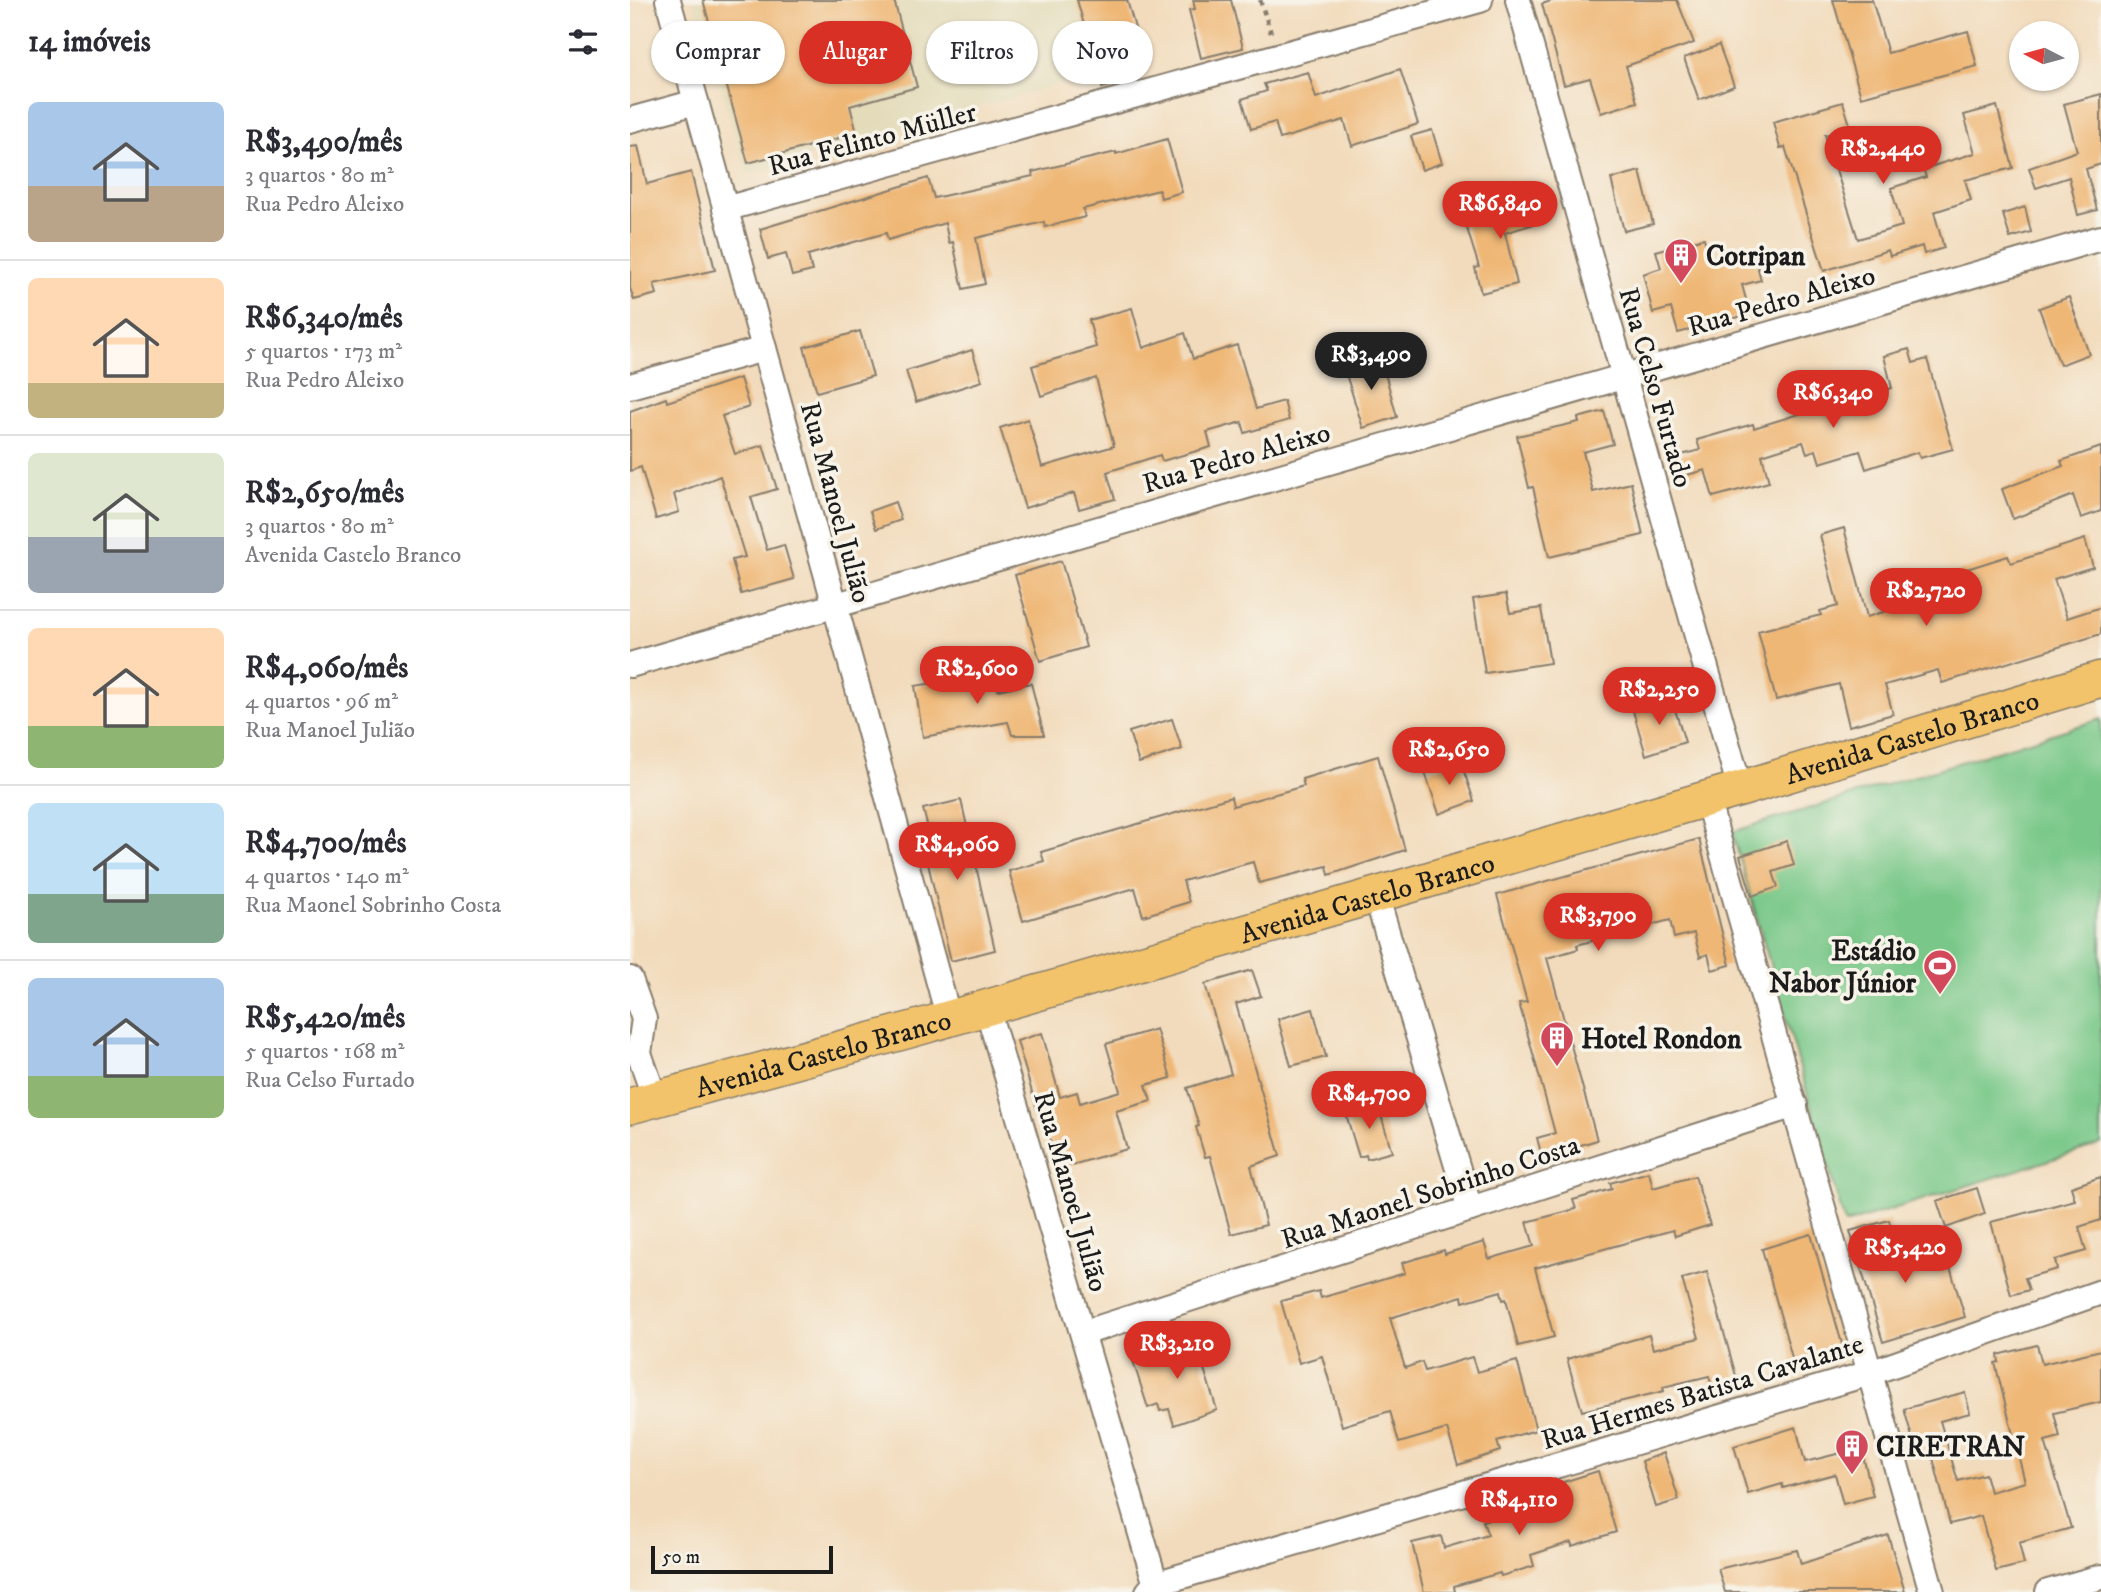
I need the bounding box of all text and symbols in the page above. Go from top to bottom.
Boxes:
chip: Comprar [651,21,785,84]
chip: Alugar [799,21,912,84]
chip: Filtros [926,21,1038,84]
chip: Novo [1052,21,1153,84]
north arrow [2009,21,2079,91]
map controls [2009,21,2079,91]
icon: filters [564,23,602,61]
text: 14 imóveis [28,24,151,61]
street label: Rua Felinto Müller [764,95,981,184]
text: R$3,490/mês [245,124,403,161]
pin: R$2,440 [1818,127,1948,186]
icon: home [84,130,168,214]
text: R$2,440 [1841,134,1925,163]
text: 3 quartos · 80 m² [245,161,394,190]
pin: R$6,840 [1435,182,1565,241]
text: R$6,840 [1458,189,1542,218]
text: Rua Pedro Aleixo [245,190,404,219]
building icon: Cotripan [1662,236,1700,285]
place label: Cotripan [1706,239,1806,274]
street label: Rua Pedro Aleixo [1683,258,1879,345]
street label: Rua Celso Furtado [1610,283,1701,491]
text: R$6,340/mês [245,300,403,337]
icon: home [84,306,168,390]
pin: R$3,490 [1306,332,1436,392]
text: 5 quartos · 173 m² [245,337,402,366]
text: R$3,490 [1331,340,1411,369]
text: Rua Pedro Aleixo [245,366,404,395]
pin: R$6,340 [1768,370,1898,430]
text: R$6,340 [1793,378,1873,407]
street label: Rua Manoel Julião [792,398,879,607]
street label: Rua Pedro Aleixo [1138,415,1334,502]
text: R$2,650/mês [245,475,404,512]
icon: home [84,481,168,565]
text: 3 quartos · 80 m² [245,512,394,541]
text: Avenida Castelo Branco [245,541,461,570]
pin: R$2,720 [1861,568,1991,628]
text: R$2,720 [1886,576,1966,605]
pin: R$2,600 [912,646,1042,706]
text: R$4,060/mês [245,650,408,687]
text: R$2,600 [936,654,1018,683]
icon: home [84,656,168,740]
pin: R$2,250 [1594,668,1724,727]
text: R$2,250 [1619,675,1699,704]
street label: Avenida Castelo Branco [1781,683,2043,793]
text: 4 quartos · 96 m² [245,687,398,716]
text: Rua Manoel Julião [245,716,415,745]
pin: R$2,650 [1384,728,1514,787]
text: R$2,650 [1408,735,1490,764]
pin: R$4,060 [892,822,1022,882]
text: R$4,700/mês [245,825,407,862]
text: R$4,060 [915,830,999,859]
icon: home [84,831,168,915]
street label: Avenida Castelo Branco [1236,845,1499,952]
text: 4 quartos · 140 m² [245,862,409,891]
text: Rua Maonel Sobrinho Costa [245,891,501,920]
pin: R$3,790 [1533,894,1663,953]
text: R$3,790 [1559,901,1637,930]
place label: Estádio Nabor Júnior [1769,934,1917,1001]
sports icon: Estádio Nabor Júnior [1921,947,1959,996]
text: R$5,420/mês [245,1000,405,1037]
street label: Avenida Castelo Branco [692,1003,955,1106]
icon: home [84,1006,168,1090]
building icon: Hotel Rondon [1538,1019,1576,1068]
place label: Hotel Rondon [1581,1022,1742,1057]
text: 5 quartos · 168 m² [245,1037,405,1066]
text: Rua Celso Furtado [245,1066,415,1095]
pin: R$4,700 [1304,1072,1434,1131]
text: R$4,700 [1327,1079,1411,1108]
street label: Rua Manoel Julião [1025,1087,1116,1296]
street label: Rua Maonel Sobrinho Costa [1277,1128,1584,1257]
pin: R$5,420 [1840,1226,1970,1285]
text: R$5,420 [1864,1233,1946,1262]
pin: R$3,210 [1112,1322,1242,1381]
street label: Rua Hermes Batista Cavalante [1537,1327,1868,1458]
text: R$3,210 [1140,1329,1214,1358]
building icon: CIRETRAN [1833,1427,1871,1476]
place label: CIRETRAN [1876,1430,2025,1465]
pin: R$4,110 [1454,1478,1584,1537]
text: R$4,110 [1480,1485,1558,1514]
scale bar [651,1543,833,1575]
text: 50 m [662,1546,700,1569]

